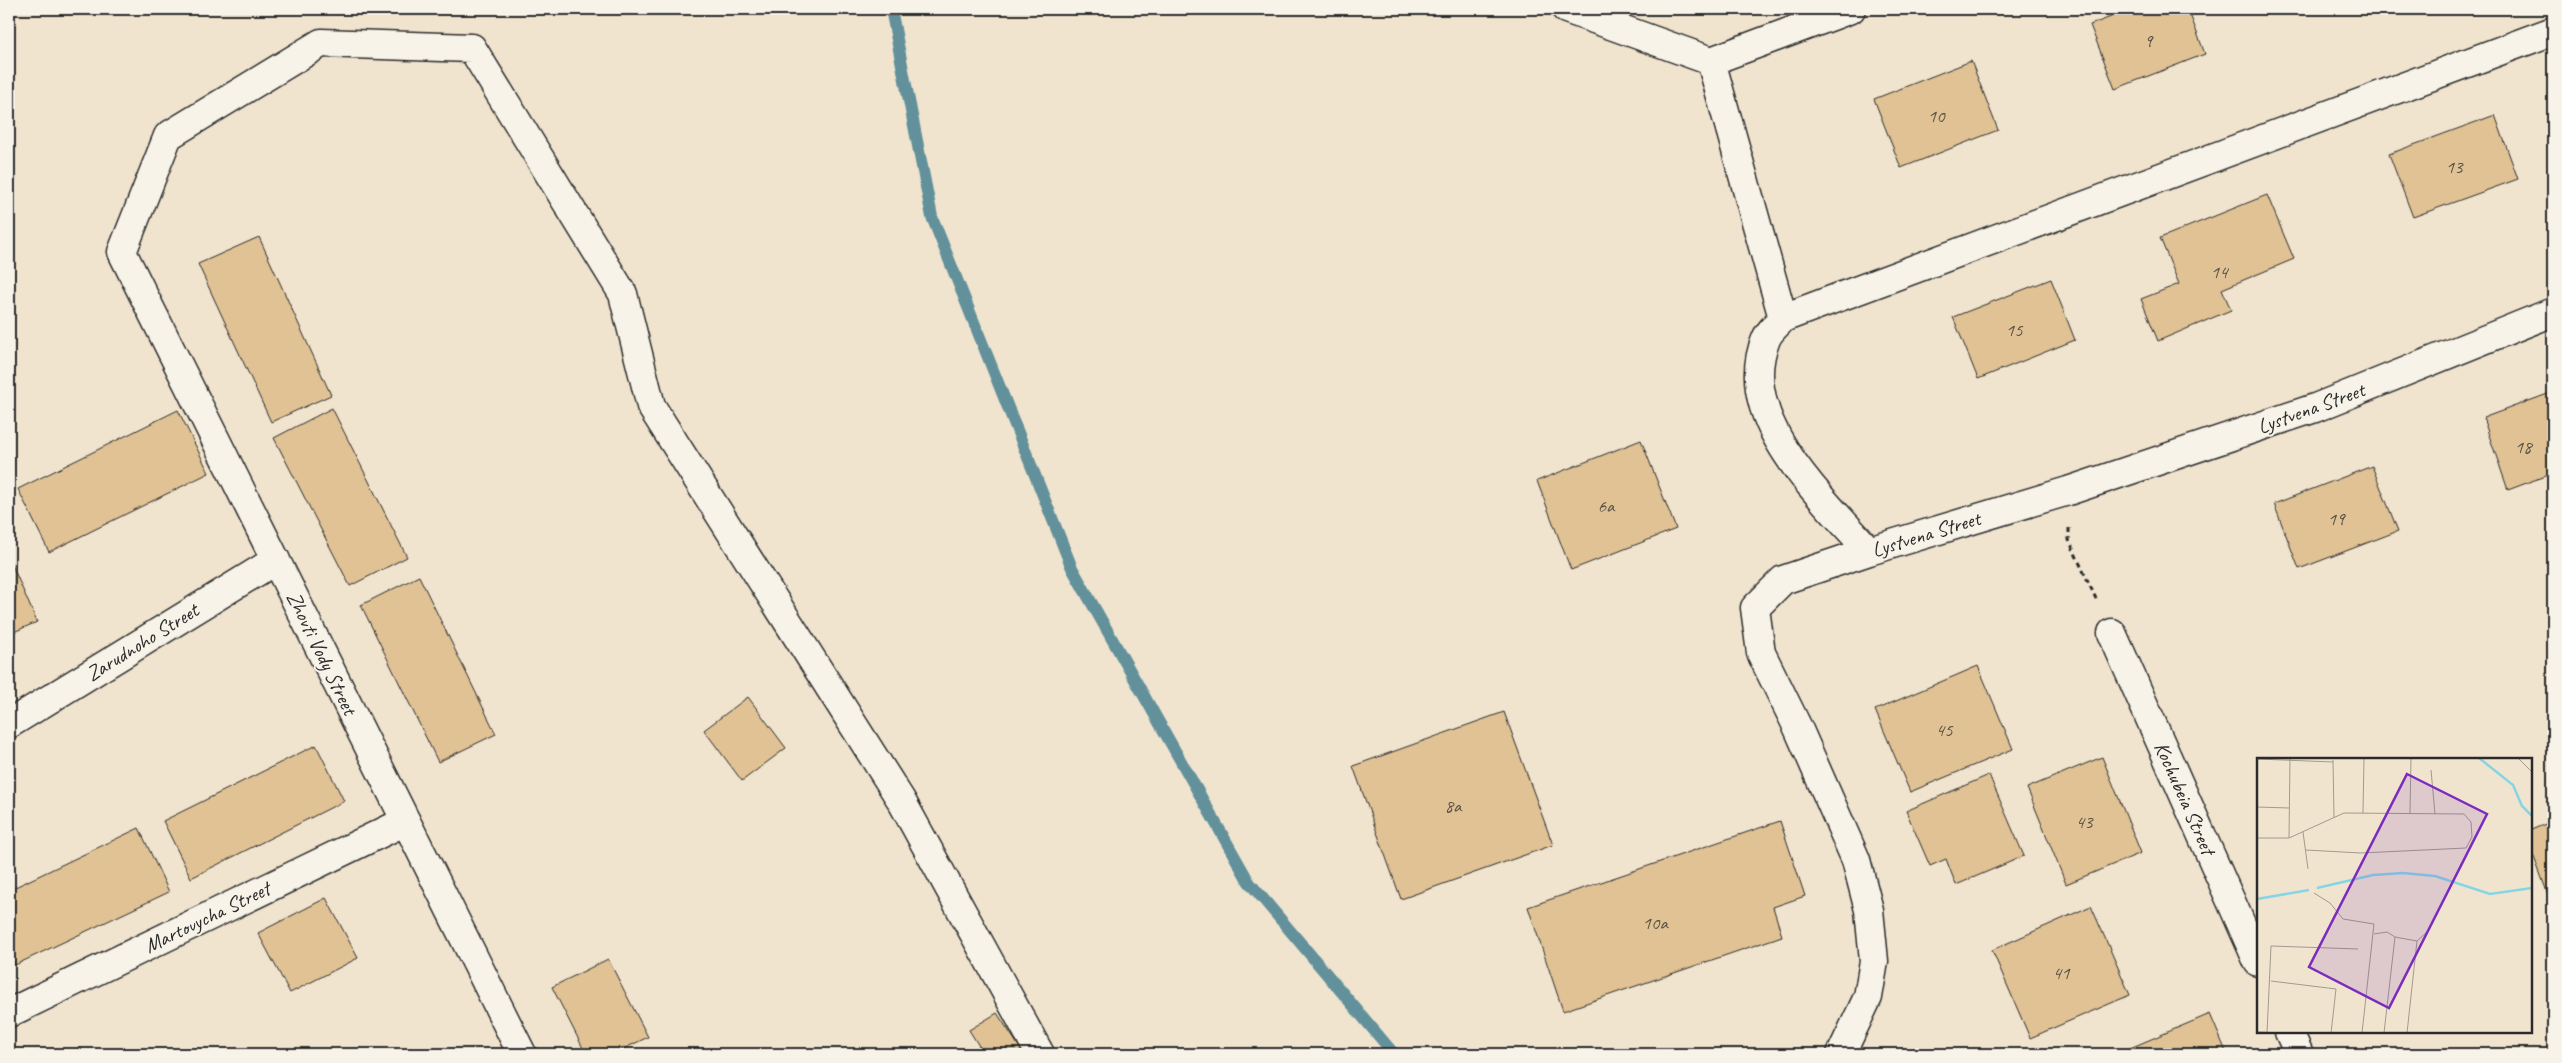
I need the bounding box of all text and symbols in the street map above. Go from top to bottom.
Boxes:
house number: 9 [2144,29,2154,53]
house number: 10 [1927,104,1946,128]
house number: 13 [2445,155,2464,179]
house number: 14 [2210,260,2230,284]
house number: 15 [2005,318,2024,342]
street label: Lystvena Street [2254,376,2370,439]
house number: 18 [2514,435,2534,459]
house number: 6а [1598,494,1616,518]
street label: Lystvena Street [1869,505,1985,563]
house number: 19 [2327,507,2346,531]
street label: Zhovti Vody Street [281,587,364,721]
street label: Zarudnoho Street [81,596,205,687]
house number: 45 [1935,718,1954,742]
street label: Kochubeia Street [2149,738,2223,861]
inset map [2257,758,2532,1033]
house number: 8а [1445,794,1463,818]
house number: 43 [2075,810,2094,834]
street label: Martovycha Street [140,874,277,959]
house number: 10а [1642,911,1669,935]
house number: 41 [2052,961,2071,985]

